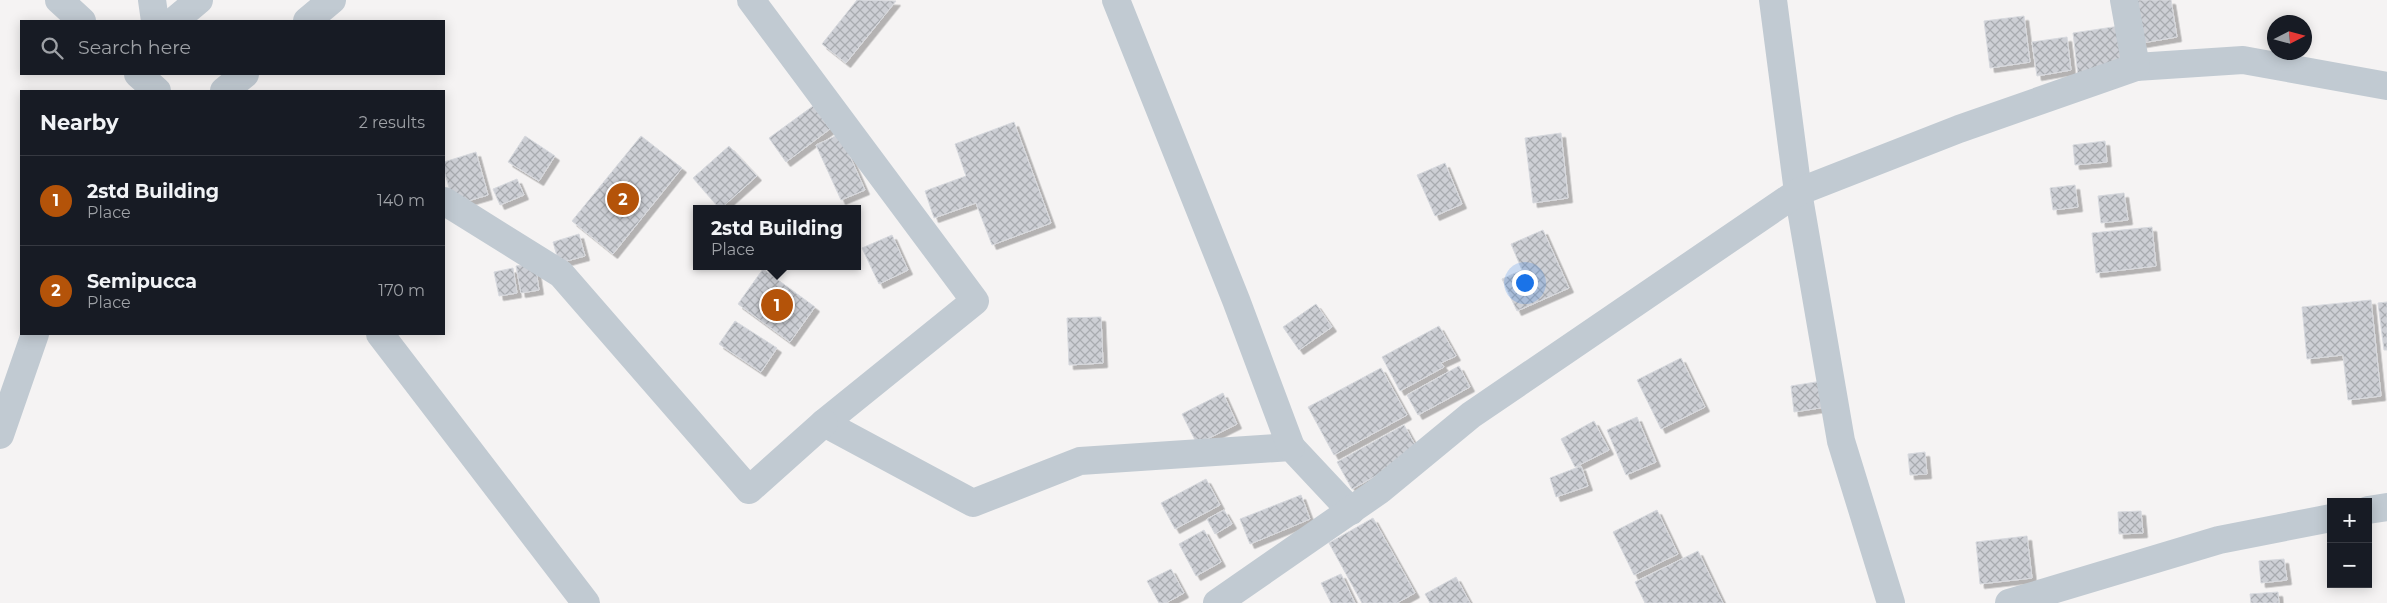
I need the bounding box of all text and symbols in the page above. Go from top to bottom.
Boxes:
north arrow [2267,15,2312,60]
search box [20,20,445,75]
icon: search [38,34,66,62]
text: Search here [78,36,191,59]
text: Nearby [40,110,119,135]
text: 2 results [359,113,425,132]
text: 2std Building [87,180,219,203]
pin: 2 [607,180,639,218]
text: 1 [53,191,59,210]
text: 140 m [377,191,425,210]
text: Place [87,203,131,222]
popup [693,205,861,270]
text: 2std Building [711,217,843,240]
text: Place [711,240,755,259]
text: Semipucca [87,270,197,293]
your location [1512,270,1538,296]
text: 2 [51,281,61,300]
text: 170 m [378,281,425,300]
pin: 1 [761,286,793,324]
text: Place [87,293,131,312]
map controls [2327,498,2372,588]
button: + [2327,498,2372,543]
button: − [2327,543,2372,588]

